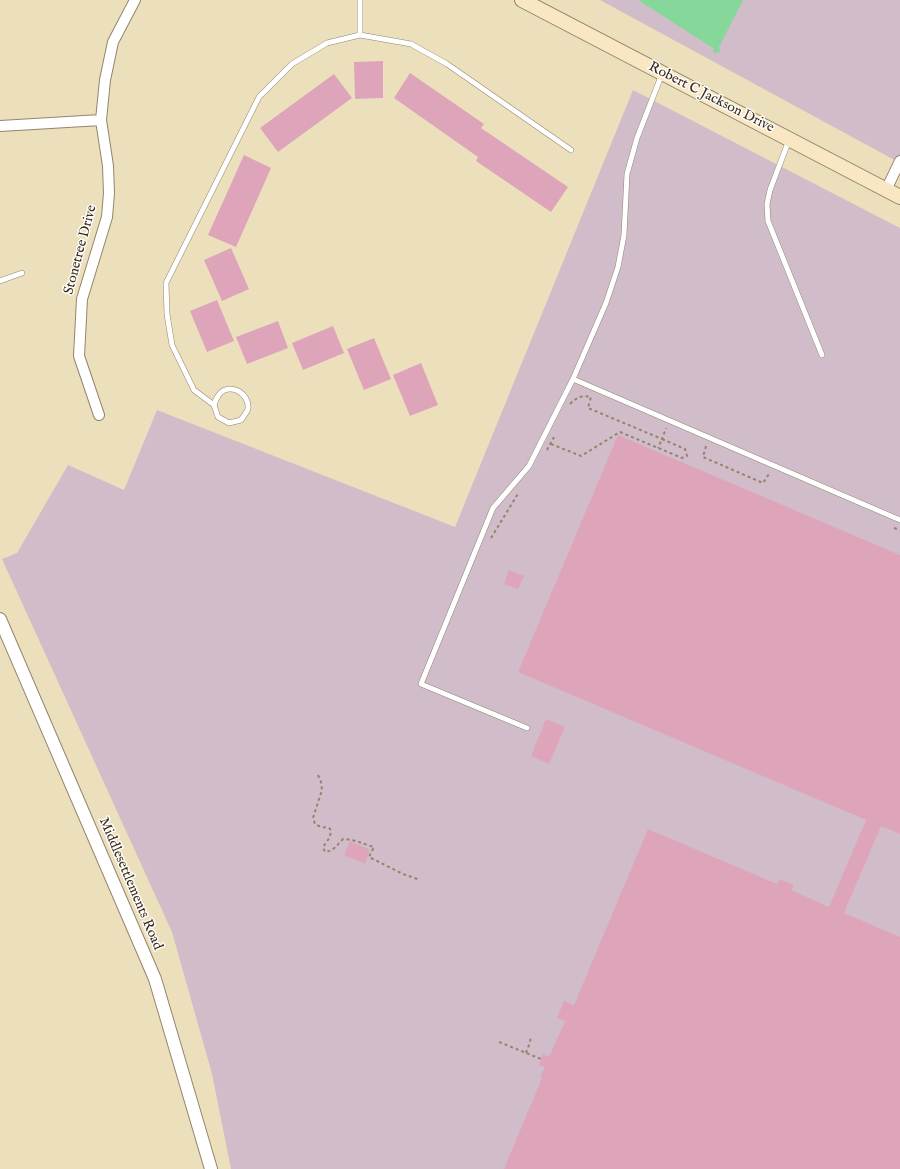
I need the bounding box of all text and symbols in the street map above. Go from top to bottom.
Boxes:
street label: Robert C Jackson Drive [645,59,777,137]
street label: Stonetree Drive [61,203,101,297]
street label: Middlesettlements Road [94,815,166,953]

